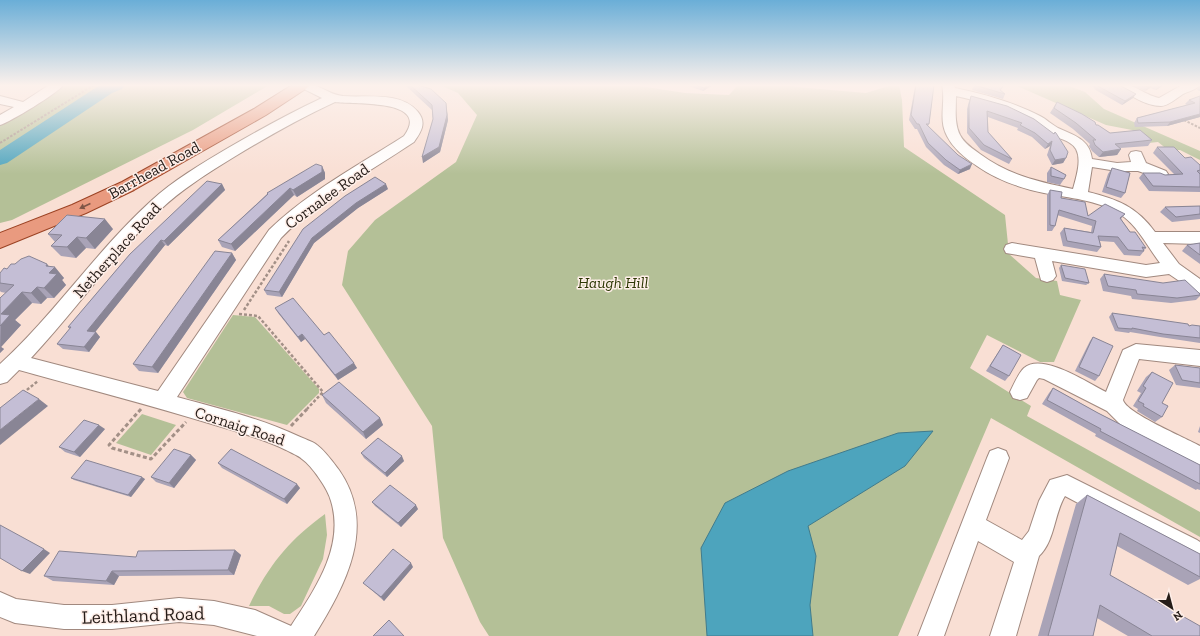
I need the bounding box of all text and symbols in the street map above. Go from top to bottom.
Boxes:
street label: Barrhead Road [105,137,203,203]
street label: Cornalee Road [281,159,373,233]
street label: Netherplace Road [69,198,165,302]
one-way arrow [79,203,91,209]
park label: Haugh Hill [578,273,648,292]
street label: Cornaig Road [193,403,288,450]
north arrow [1152,588,1192,628]
street label: Leithland Road [81,601,205,629]
text: N [1170,608,1185,624]

